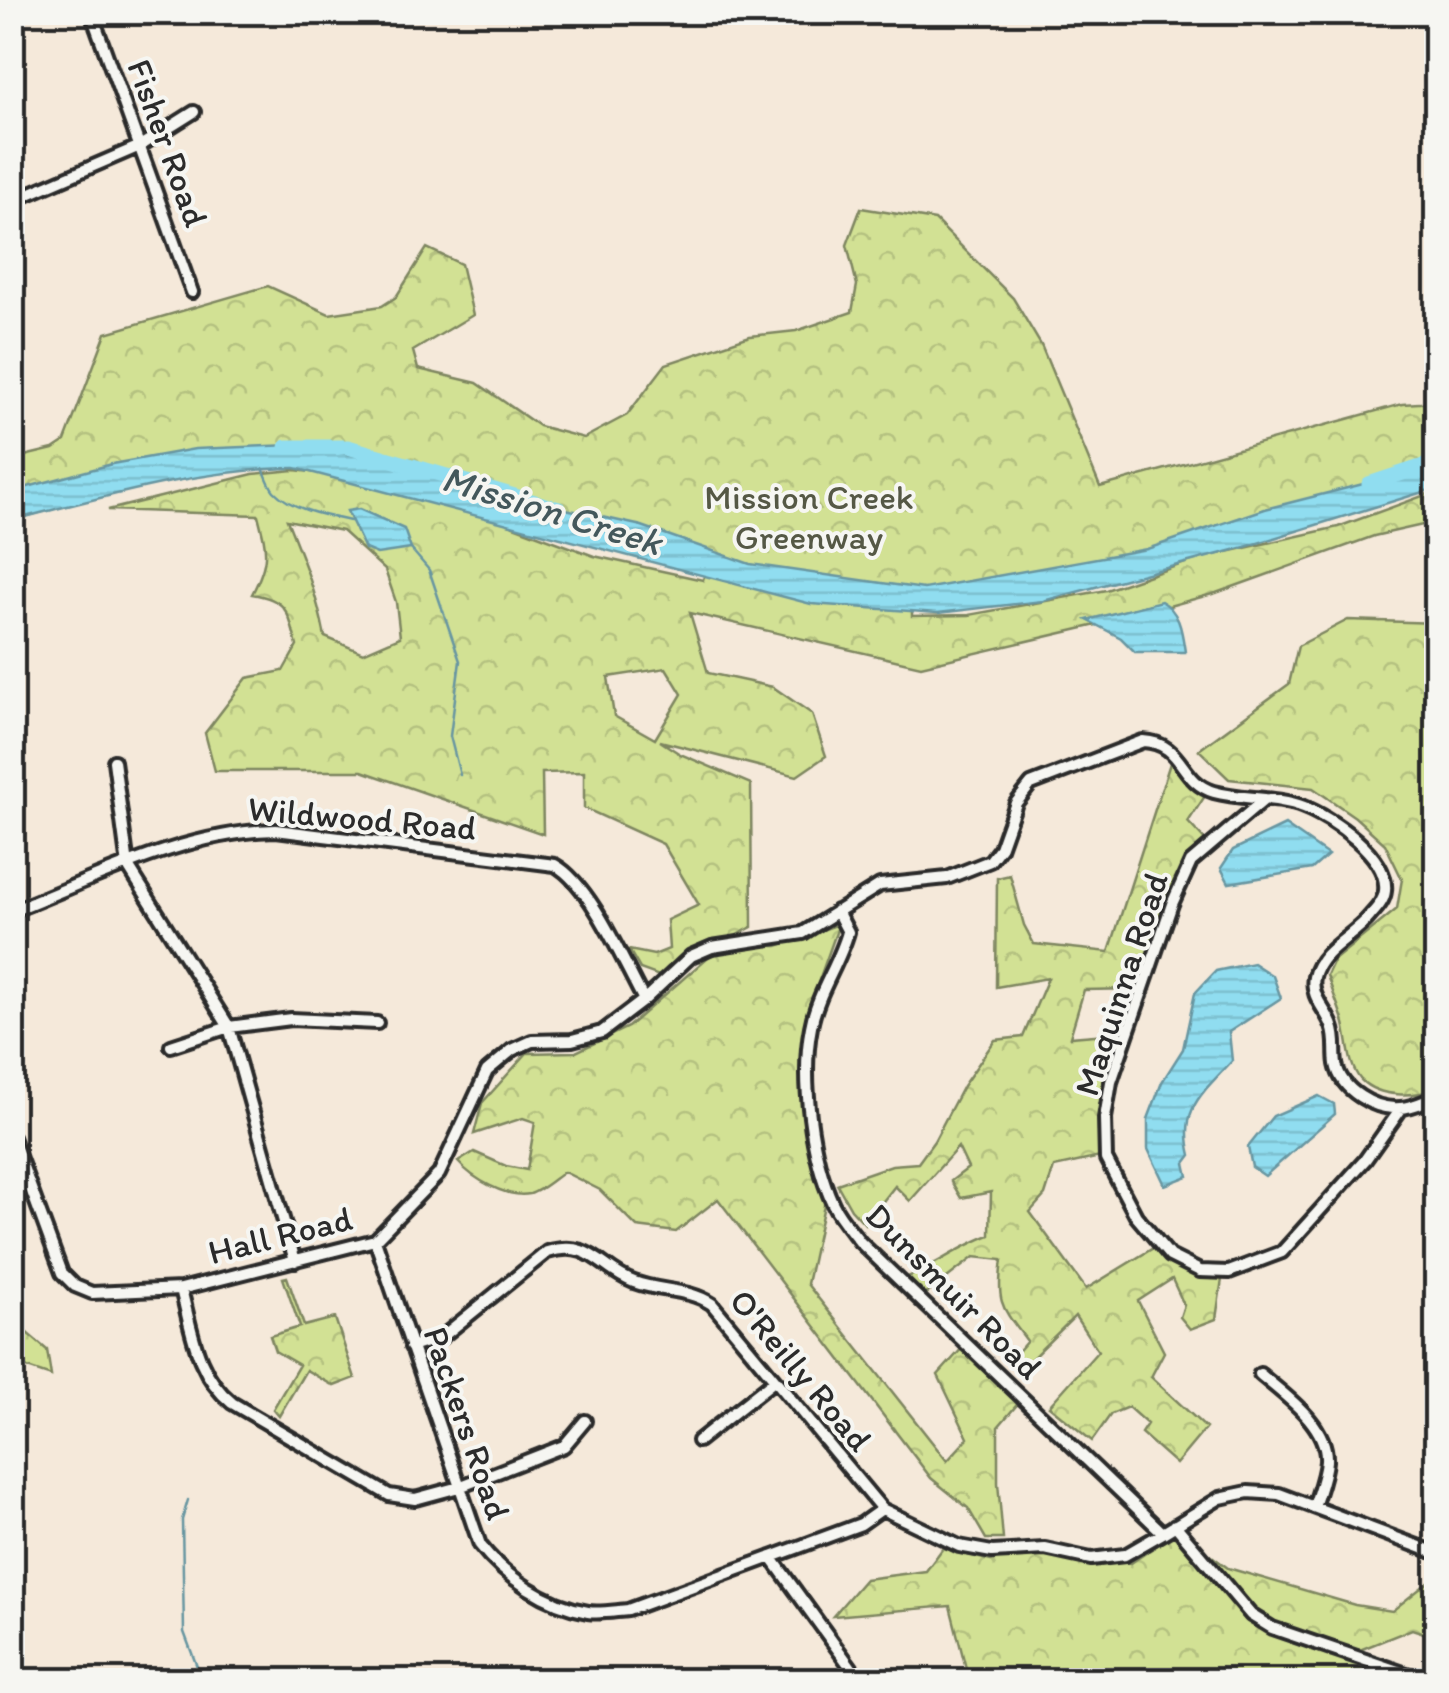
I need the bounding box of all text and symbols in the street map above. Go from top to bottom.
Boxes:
street label: Fisher Road [118,53,218,233]
water label: Mission Creek [437,455,670,566]
park label: Mission Creek Greenway [704,476,914,558]
street label: Wildwood Road [246,787,478,849]
street label: Maquinna Road [1065,867,1177,1101]
street label: Dunsmuir Road [857,1194,1051,1388]
street label: Hall Road [204,1197,356,1273]
street label: O'Reilly Road [721,1280,881,1460]
street label: Packers Road [414,1321,520,1525]

